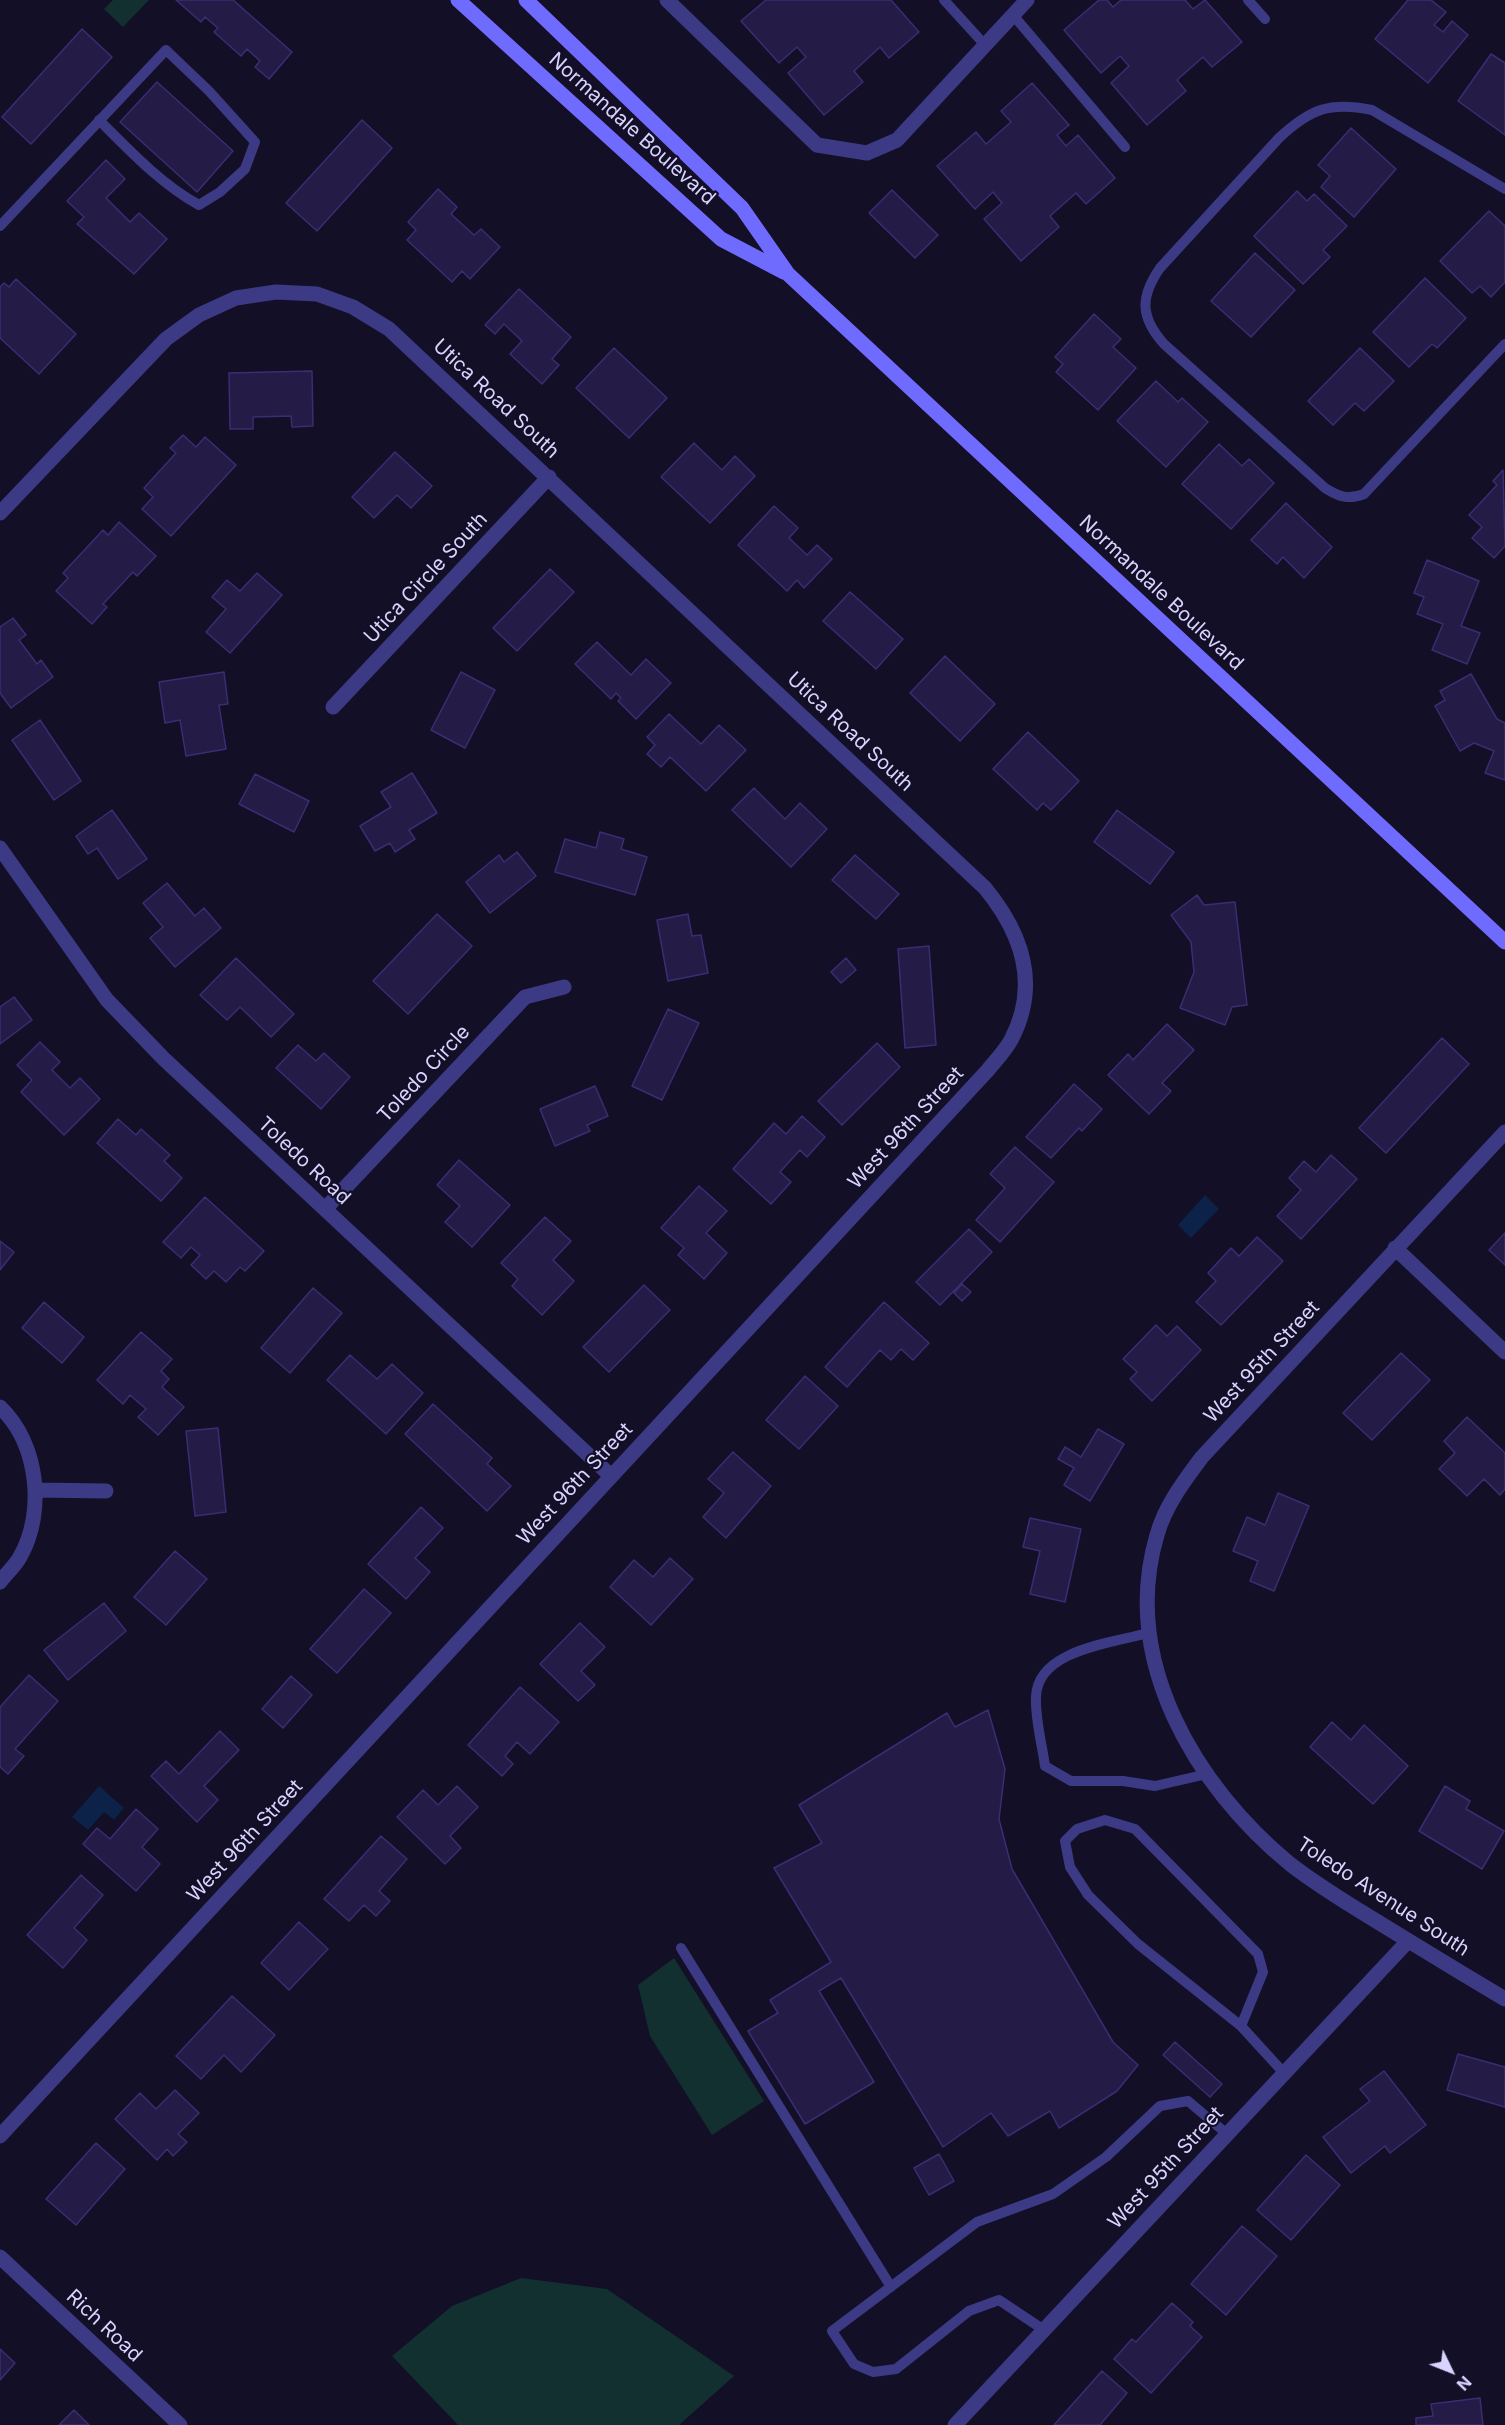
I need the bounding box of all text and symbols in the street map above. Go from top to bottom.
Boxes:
street label: Normandale Boulevard [544,48,720,210]
street label: Utica Road South [428,334,564,464]
street label: Utica Circle South [359,508,493,648]
street label: Normandale Boulevard [1074,511,1248,675]
street label: Utica Road South [782,667,918,797]
street label: Toledo Circle [373,1020,475,1128]
street label: West 96th Street [843,1062,969,1194]
street label: Toledo Road [253,1112,355,1210]
street label: West 95th Street [1199,1296,1325,1428]
street label: West 96th Street [512,1418,638,1550]
street label: West 96th Street [182,1775,308,1907]
street label: Toledo Avenue South [1292,1832,1474,1962]
street label: West 95th Street [1103,2102,1229,2234]
street label: Rich Road [61,2285,147,2367]
north arrow [1421,2341,1481,2401]
text: N [1453,2372,1476,2395]

